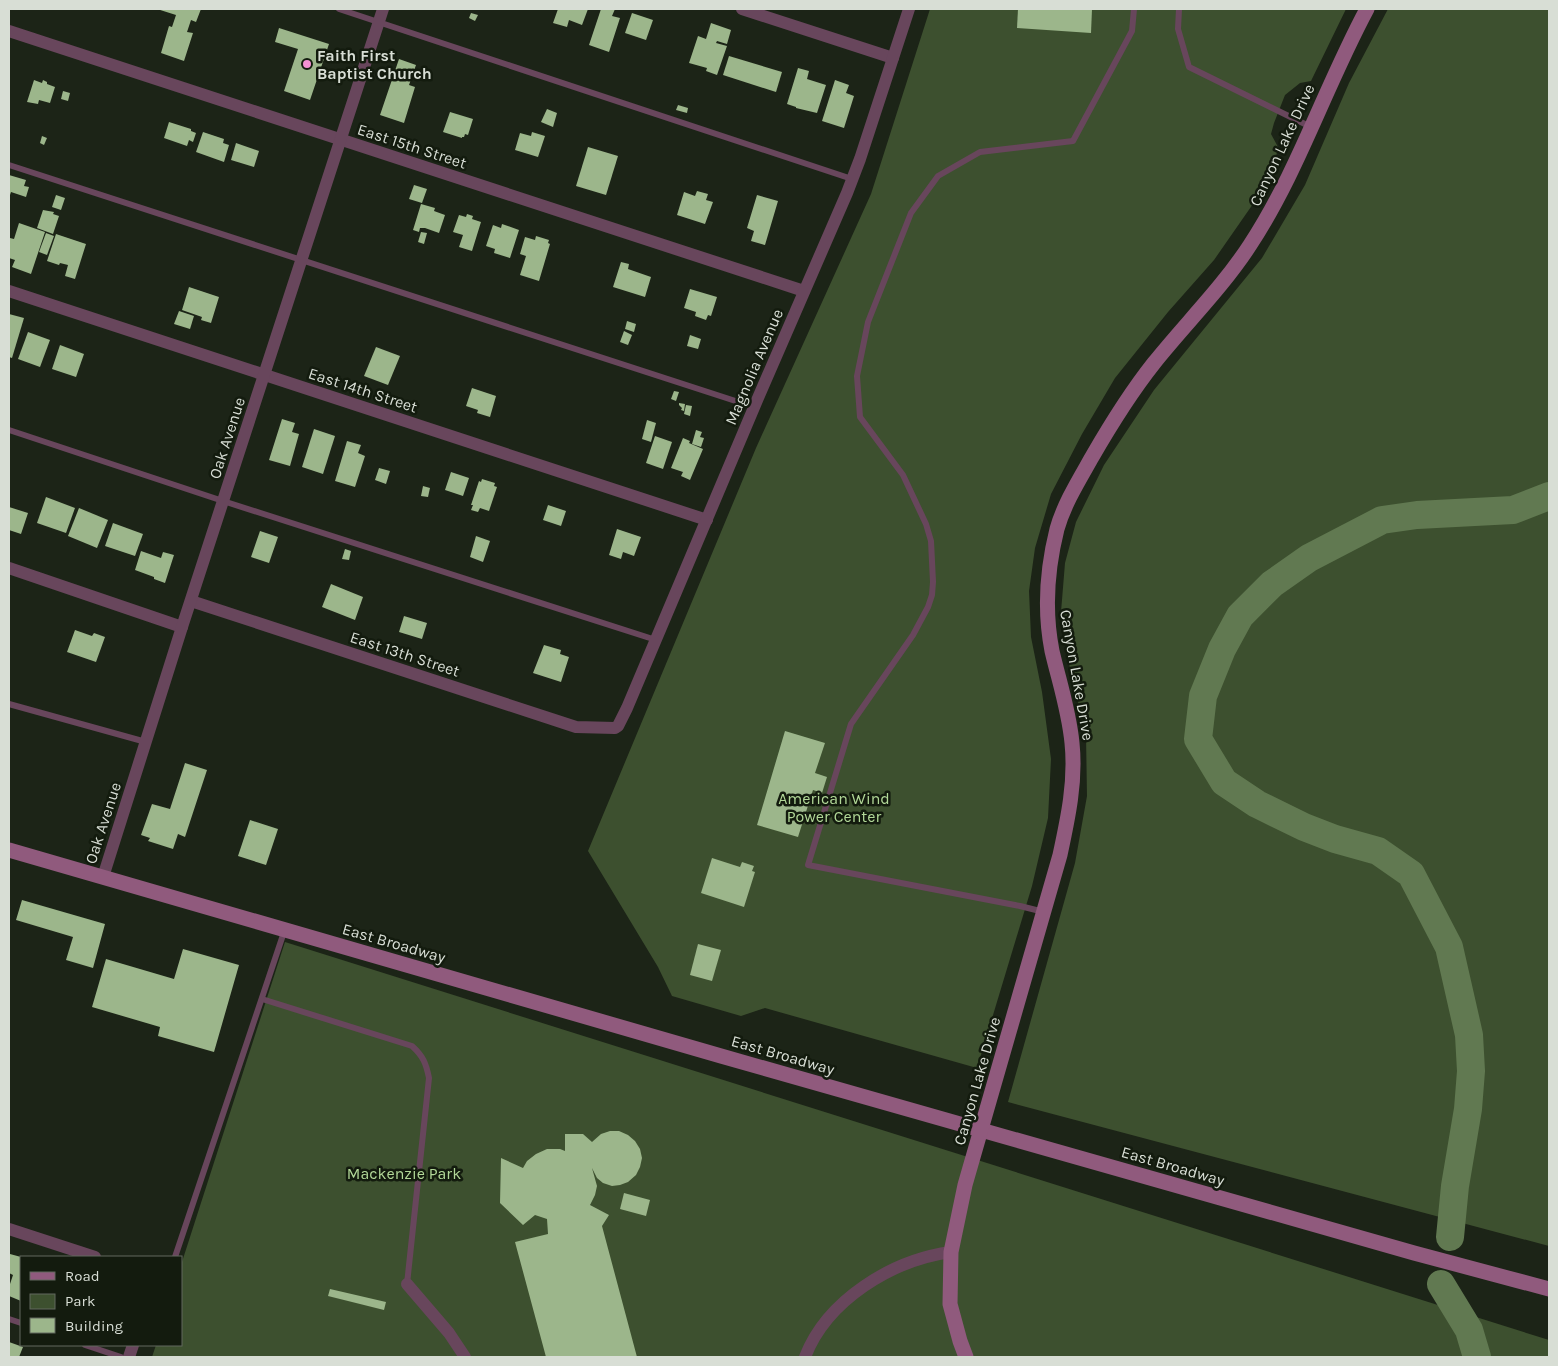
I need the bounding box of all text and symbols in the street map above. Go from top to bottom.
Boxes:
place label: Faith First Baptist Church [317,46,432,83]
marker: Faith First Baptist Church [301,58,313,70]
street label: Canyon Lake Drive [1245,81,1319,209]
street label: East 15th Street [355,119,469,173]
street label: Magnolia Avenue [721,306,787,428]
street label: East 14th Street [306,363,420,417]
street label: Oak Avenue [205,395,249,481]
street label: Canyon Lake Drive [1056,608,1098,742]
street label: East 13th Street [348,627,462,681]
street label: Oak Avenue [81,780,125,866]
park label: American Wind Power Center [778,789,890,826]
street label: East Broadway [340,919,448,967]
street label: Canyon Lake Drive [950,1015,1004,1147]
street label: East Broadway [729,1031,837,1079]
street label: East Broadway [1119,1142,1227,1190]
park label: Mackenzie Park [347,1164,461,1183]
legend [20,1256,182,1346]
text: Road [65,1267,100,1285]
text: Park [65,1292,95,1310]
text: Building [65,1317,123,1335]

